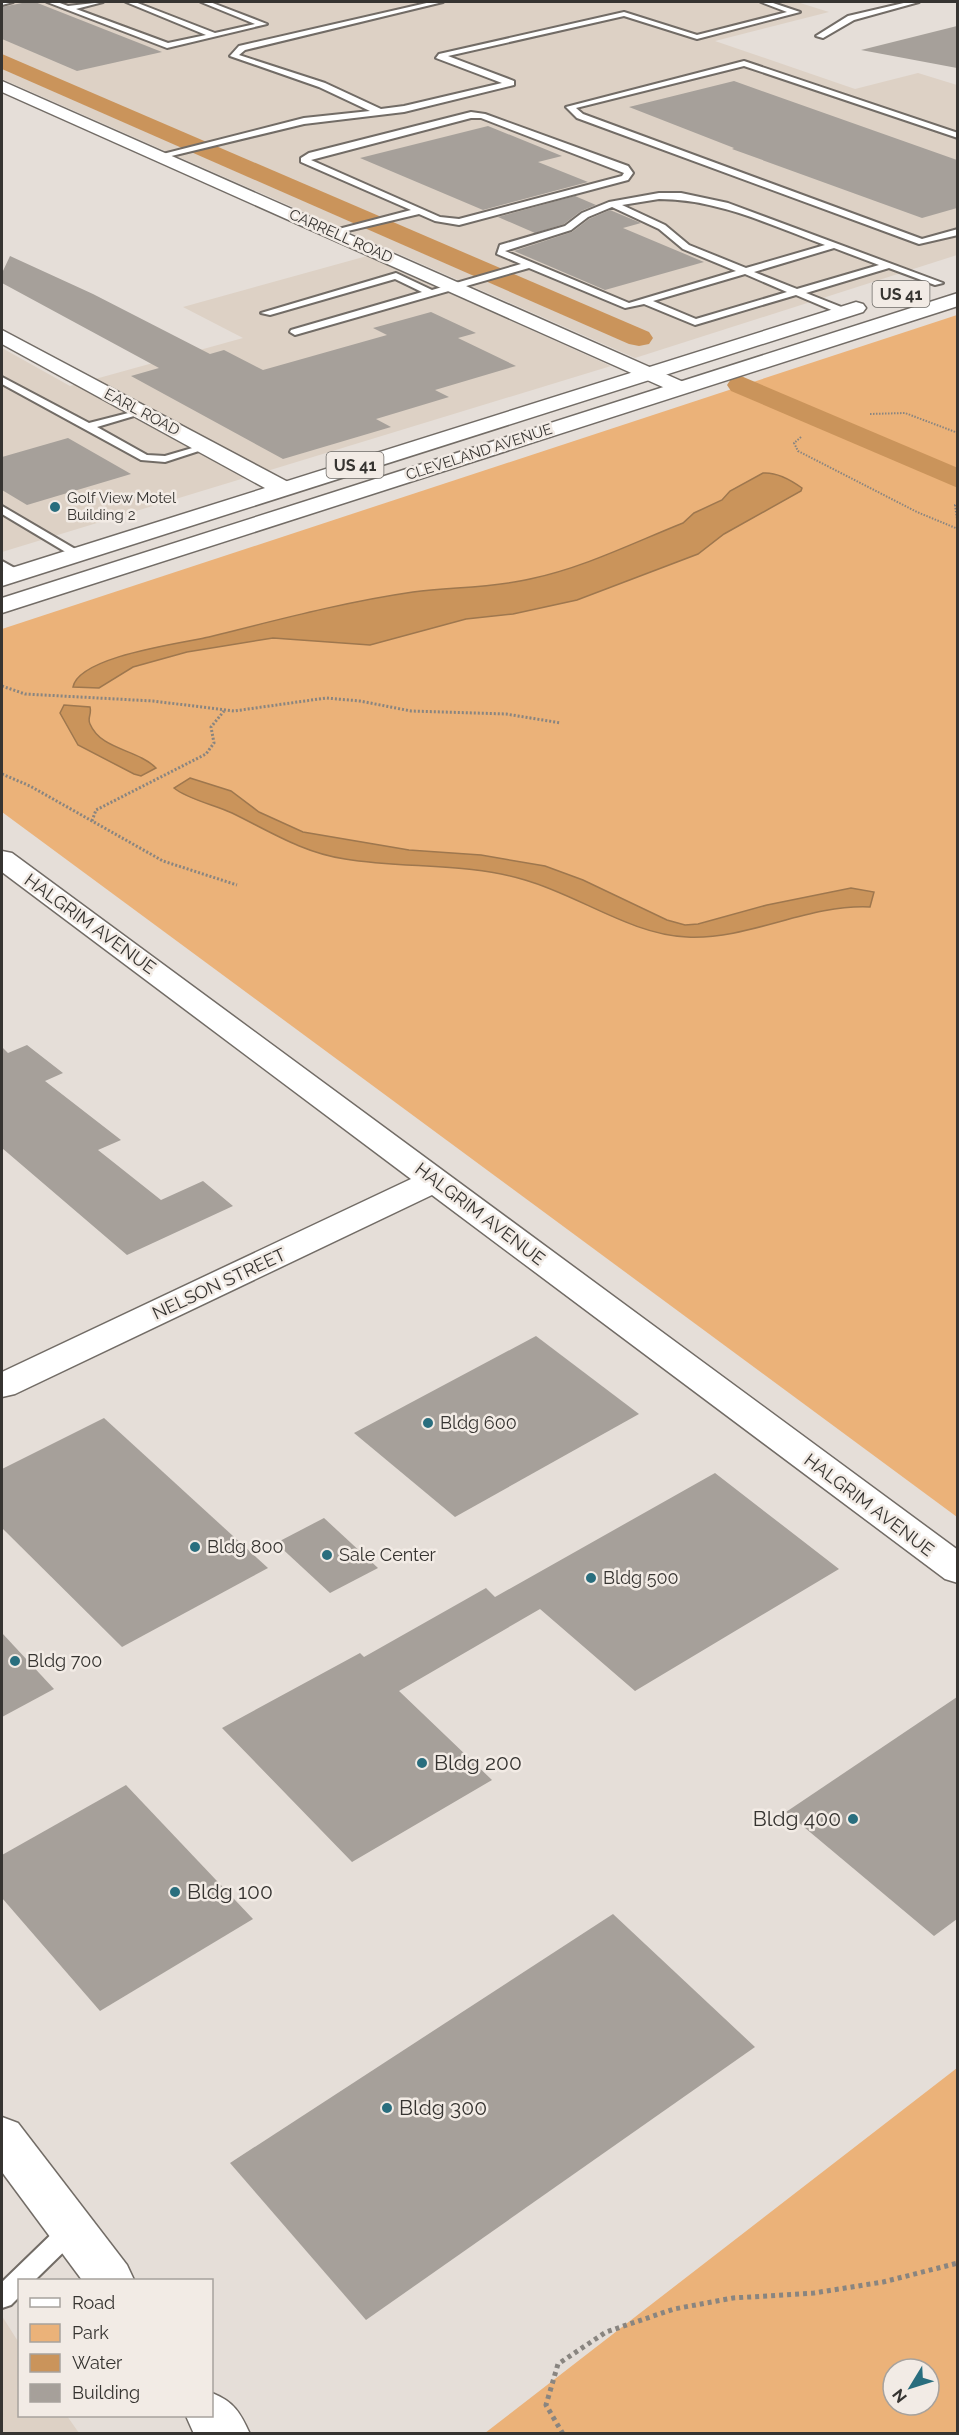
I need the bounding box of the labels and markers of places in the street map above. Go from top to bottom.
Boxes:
place label: Golf View Motel Building 2 [67,489,177,524]
marker: Golf View Motel Building 2 [48,500,62,514]
place label: Bldg 600 [440,1412,517,1433]
marker: Bldg 600 [421,1416,435,1430]
place label: Bldg 800 [207,1536,284,1557]
marker: Bldg 800 [188,1540,202,1554]
place label: Sale Center [339,1544,437,1565]
marker: Sale Center [320,1548,334,1562]
place label: Bldg 500 [603,1567,679,1588]
marker: Bldg 500 [584,1571,598,1585]
place label: Bldg 700 [27,1650,102,1671]
marker: Bldg 700 [8,1654,22,1668]
place label: Bldg 200 [434,1750,522,1775]
marker: Bldg 200 [415,1756,429,1770]
place label: Bldg 400 [753,1806,841,1831]
marker: Bldg 400 [846,1812,860,1826]
place label: Bldg 100 [187,1879,273,1904]
marker: Bldg 100 [168,1885,182,1899]
place label: Bldg 300 [399,2095,487,2120]
marker: Bldg 300 [380,2101,394,2115]

